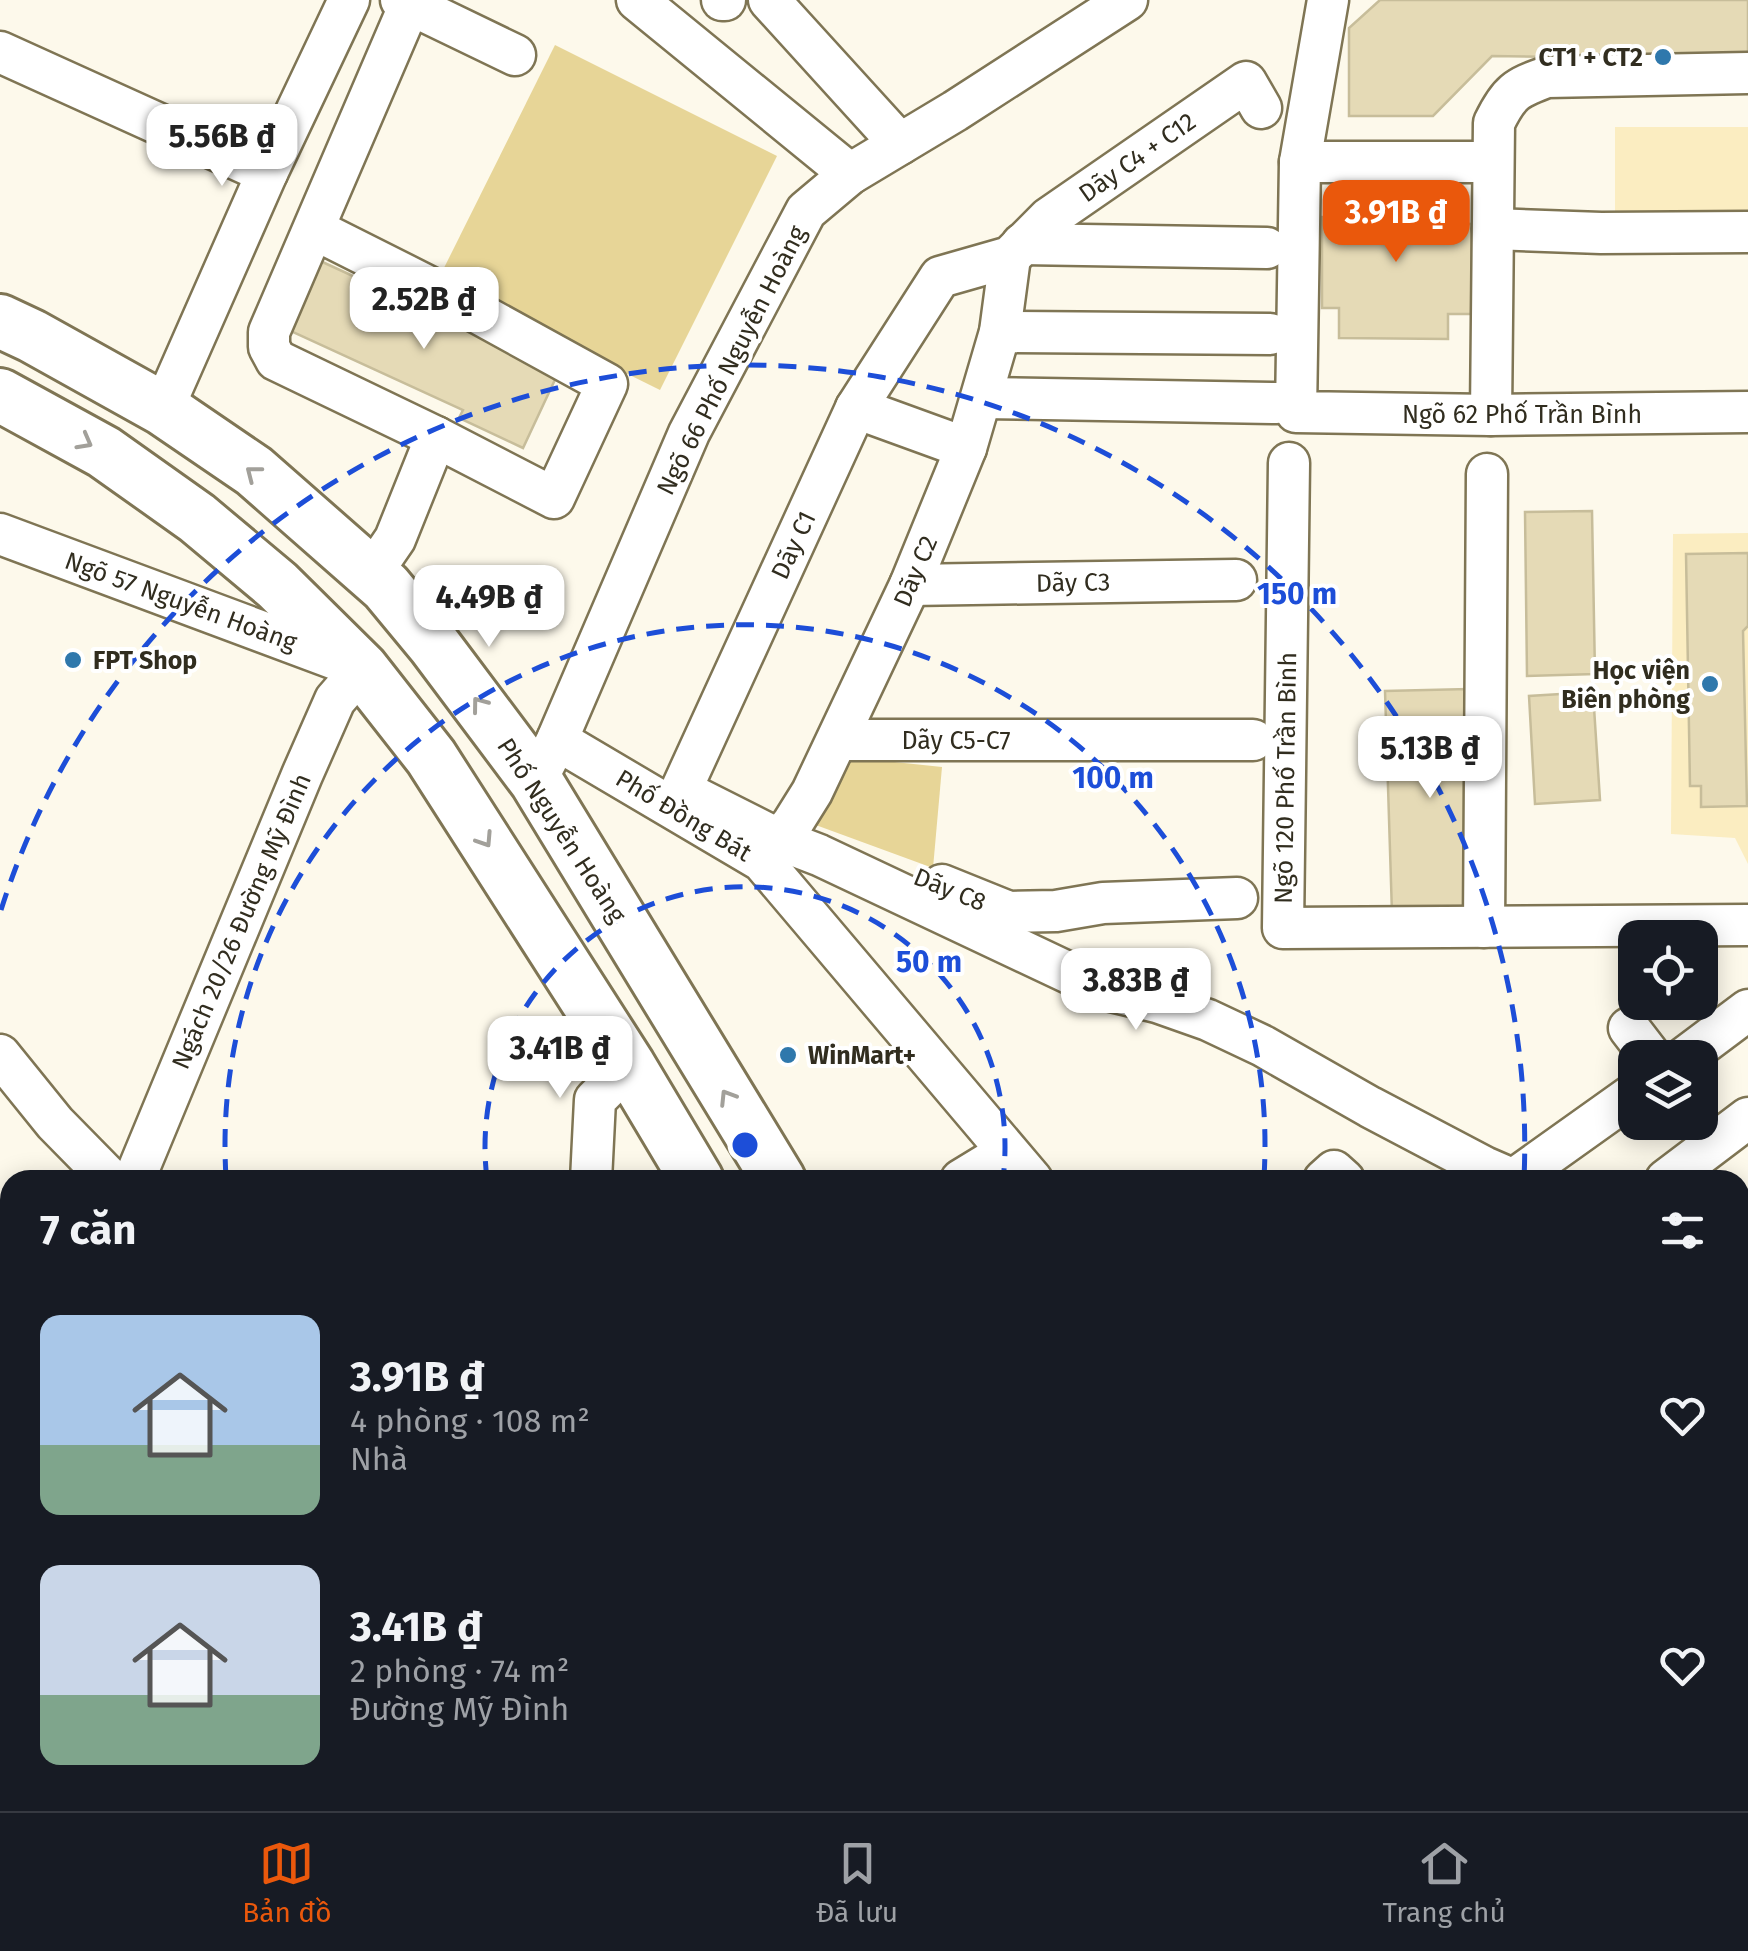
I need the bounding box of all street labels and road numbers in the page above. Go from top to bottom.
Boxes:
street label: Dãy C4 + C12 [1073,107,1202,209]
street label: Ngõ 66 Phố Nguyễn Hoàng [650,220,813,500]
street label: Ngõ 62 Phố Trần Bình [1402,399,1642,430]
street label: Dãy C1 [765,507,823,584]
street label: Dãy C2 [888,531,944,611]
street label: Ngõ 57 Nguyễn Hoàng [61,546,301,658]
street label: Dãy C3 [1036,567,1111,599]
street label: Ngõ 120 Phố Trần Bình [1268,652,1303,904]
street label: Dãy C5-C7 [901,726,1011,756]
street label: Phố Nguyễn Hoàng [490,732,633,928]
street label: Phố Đồng Bát [610,763,758,869]
street label: Ngách 20/26 Đường Mỹ Đình [166,769,318,1074]
street label: Dãy C8 [909,862,990,918]

